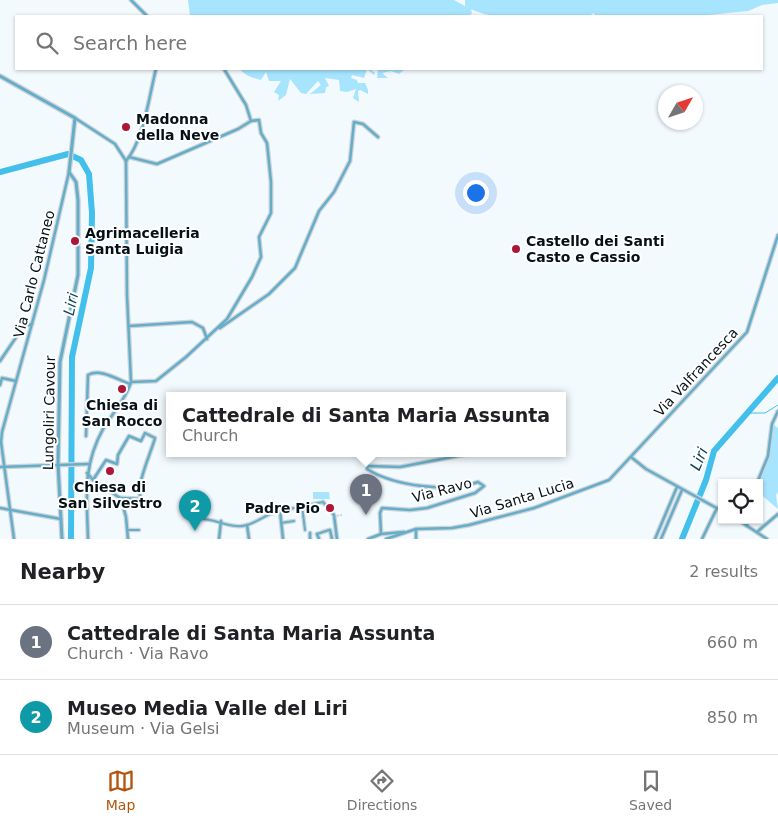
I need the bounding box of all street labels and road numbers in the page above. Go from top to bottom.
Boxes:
street label: Via Carlo Cattaneo [10,208,58,340]
street label: Via Valfrancesca [651,324,741,420]
street label: Lungoliri Cavour [40,355,58,470]
street label: Via Ravo [410,474,474,506]
street label: Via Santa Lucia [468,475,576,521]

